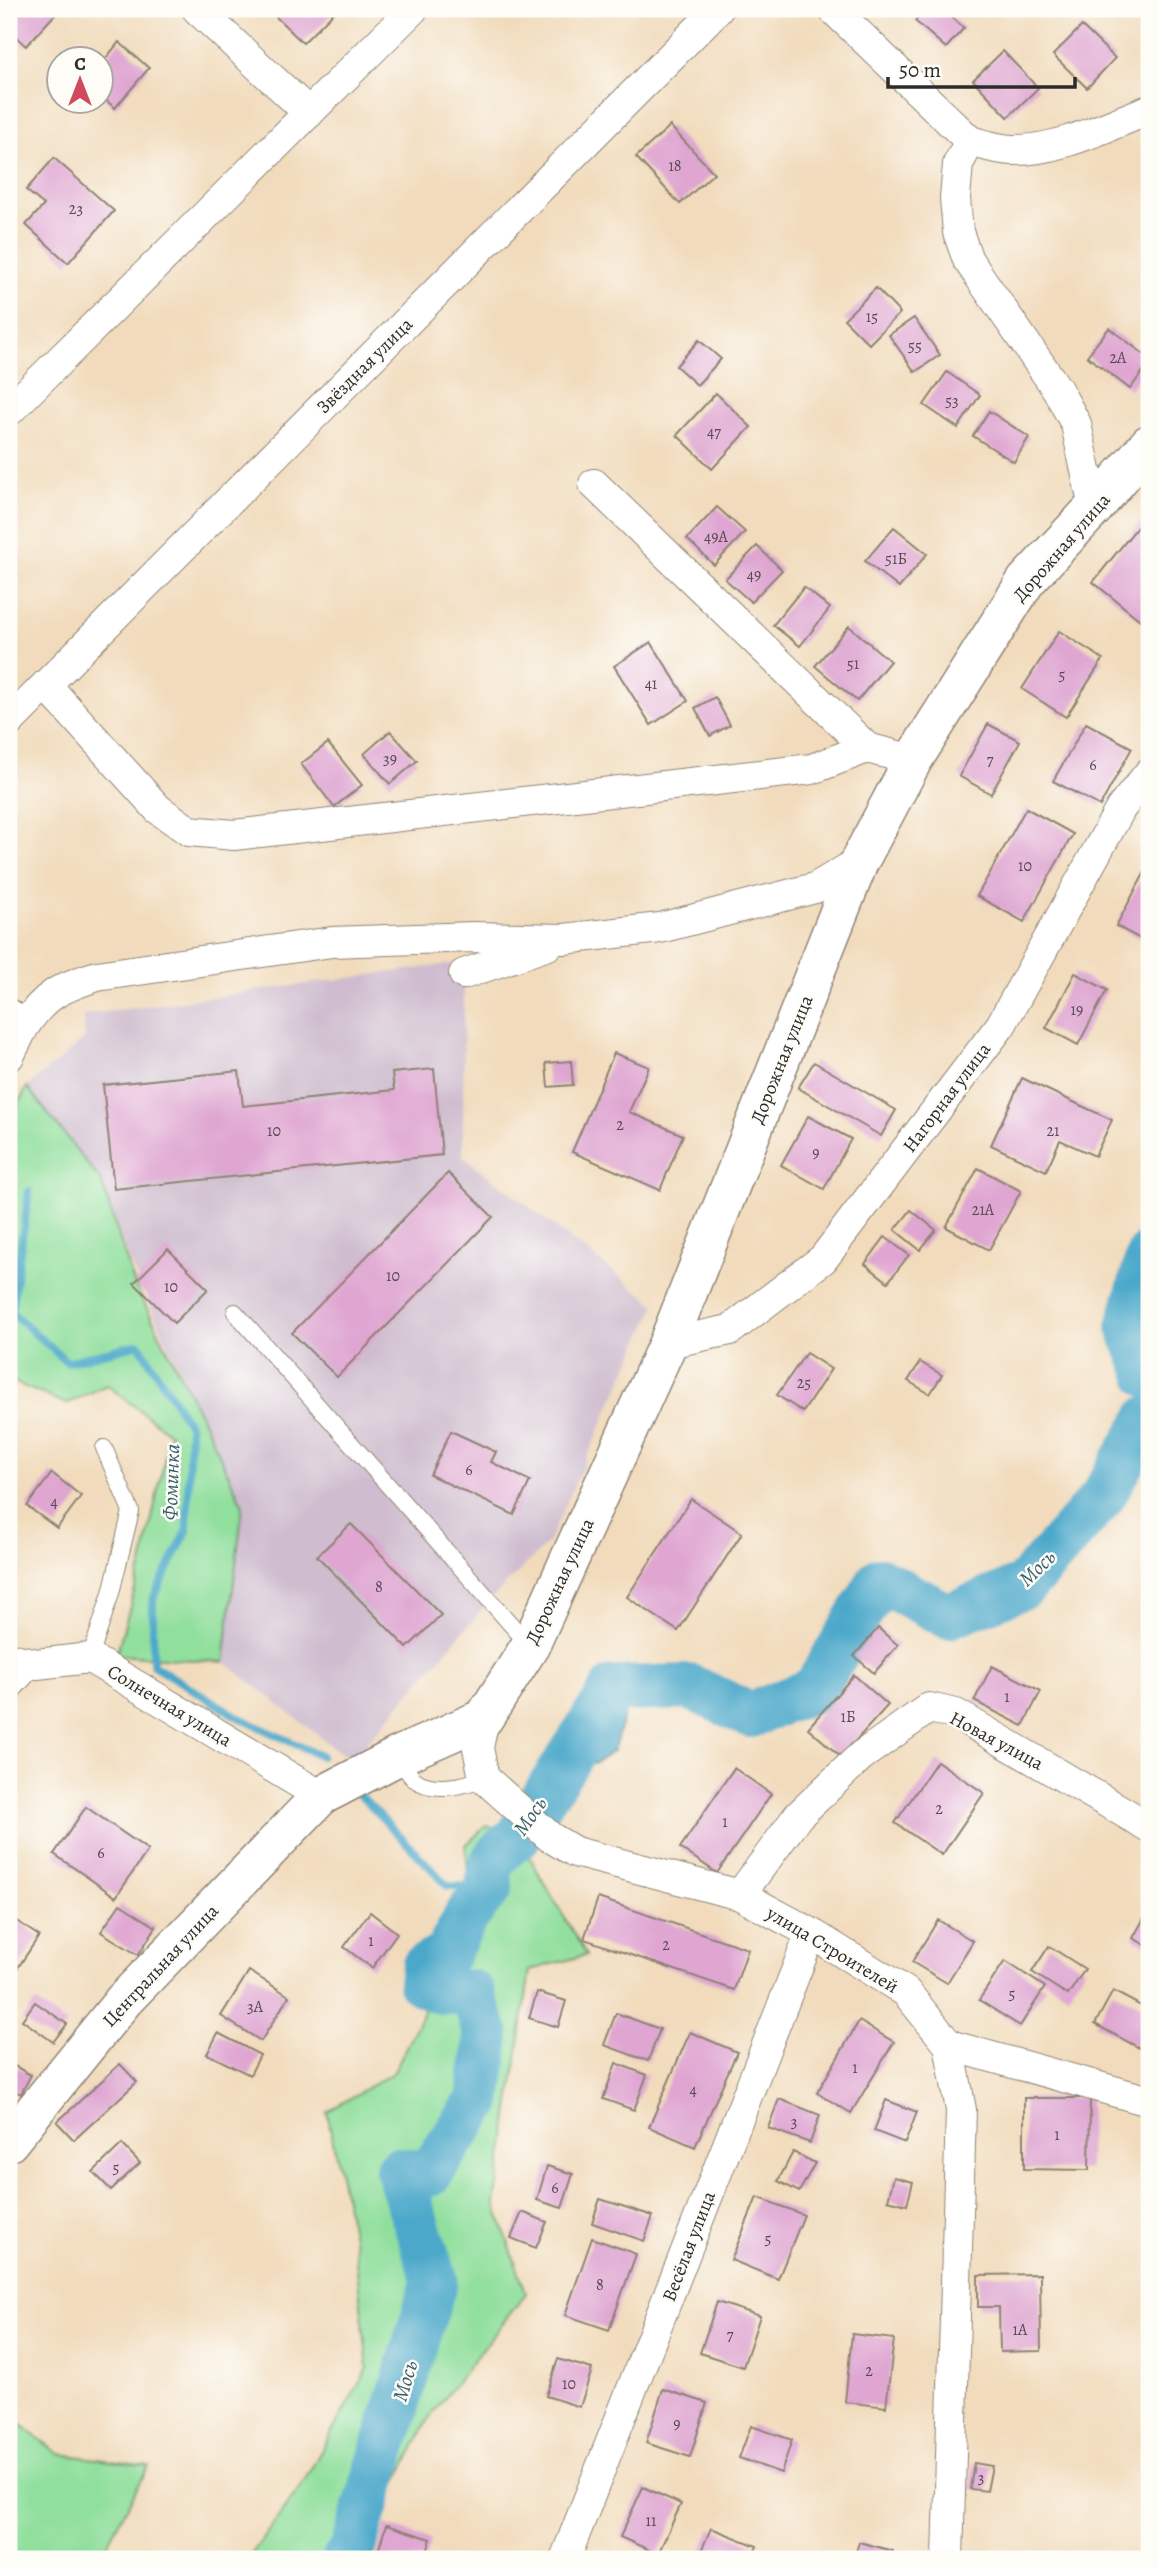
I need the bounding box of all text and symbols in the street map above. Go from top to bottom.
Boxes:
north arrow [46,46,116,116]
scale bar [888,46,1076,90]
text: С [74,51,86,77]
text: 50 m [899,56,941,84]
house number: 18 [668,155,682,177]
house number: 23 [69,198,83,220]
house number: 15 [866,306,878,328]
street label: Звёздная улица [311,312,419,420]
house number: 55 [908,335,922,357]
house number: 2А [1110,347,1127,369]
house number: 53 [945,390,959,412]
house number: 47 [707,421,721,443]
street label: Дорожная улица [1007,487,1117,608]
house number: 49А [704,526,729,548]
house number: 51Б [885,548,907,570]
house number: 49 [747,564,761,586]
house number: 51 [847,653,860,675]
house number: 5 [1059,664,1066,686]
house number: 41 [645,673,658,695]
house number: 39 [383,748,397,770]
house number: 7 [987,749,994,771]
house number: 6 [1089,754,1097,776]
house number: 10 [1018,855,1032,877]
street label: Дорожная улица [744,991,820,1128]
house number: 19 [1071,999,1083,1021]
street label: Нагорная улица [897,1037,997,1158]
house number: 2 [616,1114,624,1136]
house number: 10 [267,1120,281,1142]
house number: 21 [1046,1120,1060,1142]
house number: 9 [812,1142,820,1164]
house number: 21А [972,1199,995,1221]
house number: 10 [386,1265,400,1287]
house number: 10 [164,1276,178,1298]
house number: 25 [797,1372,811,1394]
water label: Фоминка [156,1443,186,1521]
house number: 6 [465,1459,473,1481]
house number: 4 [50,1491,58,1513]
street label: Дорожная улица [519,1514,601,1649]
water label: Мось [1012,1543,1062,1592]
house number: 8 [375,1576,383,1598]
street label: Солнечная улица [102,1658,237,1753]
house number: 1 [1004,1686,1010,1708]
street label: Новая улица [945,1705,1048,1777]
house number: 1Б [840,1706,856,1728]
water label: Мось [507,1791,553,1841]
house number: 2 [935,1798,943,1820]
house number: 1 [722,1811,728,1833]
house number: 6 [97,1842,105,1864]
street label: Центральная улица [97,1898,225,2033]
street label: улица Строителей [761,1900,903,2000]
house number: 1 [368,1930,374,1952]
house number: 2 [662,1934,670,1956]
house number: 5 [1009,1983,1016,2005]
house number: 3А [247,1996,264,2018]
house number: 1 [852,2057,858,2079]
house number: 4 [689,2079,697,2101]
house number: 3 [791,2111,797,2133]
house number: 1 [1054,2124,1060,2146]
house number: 5 [113,2157,120,2179]
house number: 6 [551,2177,559,2199]
street label: Весёлая улица [656,2187,722,2305]
house number: 5 [765,2228,772,2250]
house number: 8 [596,2274,604,2296]
house number: 1А [1013,2319,1028,2341]
house number: 7 [727,2324,734,2346]
water label: Мось [386,2357,425,2405]
house number: 2 [865,2360,873,2382]
house number: 10 [562,2373,576,2395]
house number: 9 [673,2413,681,2435]
house number: 3 [978,2467,984,2489]
house number: 11 [646,2510,657,2532]

